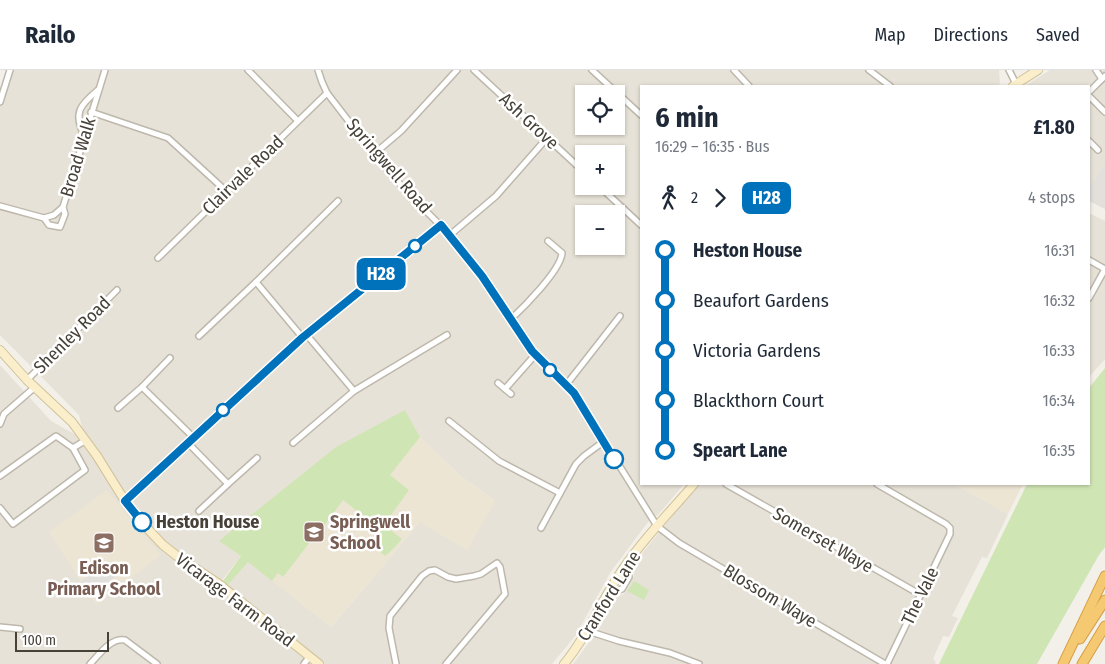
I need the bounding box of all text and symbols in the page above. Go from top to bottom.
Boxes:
text: Railo [25,21,76,49]
text: Map [874,24,906,46]
text: Directions [934,24,1008,46]
text: Saved [1036,24,1080,46]
map controls [575,85,625,255]
button: locate [575,85,625,135]
street label: Ash Grove [495,88,563,154]
text: 6 min [655,101,719,134]
street label: Broad Walk [55,114,101,200]
street label: Springwell Road [342,114,436,218]
text: £1.80 [1034,116,1075,139]
street label: Clairvale Road [198,131,288,219]
text: 16:29 – 16:35 · Bus [655,137,770,156]
button: + [575,145,625,195]
icon: walk [655,184,683,212]
icon: forward [706,184,734,212]
text: H28 [752,187,781,209]
text: 2 [691,188,698,207]
text: 4 stops [1028,188,1075,207]
button: − [575,205,625,255]
unlabelled marker [408,239,422,253]
text: Heston House [693,239,802,262]
text: 16:31 [1044,241,1075,260]
line badge: H28 [352,258,410,290]
text: H28 [367,263,395,285]
text: Beaufort Gardens [693,289,829,312]
text: 16:32 [1043,291,1075,310]
street label: Shenley Road [29,292,115,378]
text: Victoria Gardens [693,339,821,362]
text: 16:33 [1043,341,1075,360]
unlabelled marker [543,363,557,377]
text: Blackthorn Court [693,389,824,412]
text: 16:34 [1042,391,1075,410]
unlabelled marker [216,403,230,417]
text: Speart Lane [693,439,787,462]
text: 16:35 [1043,441,1075,460]
unlabelled marker [604,449,624,469]
street label: Somerset Waye [769,502,877,578]
place label: Heston House [156,511,259,533]
place label: Springwell School [330,511,410,554]
marker: Heston House [132,512,152,532]
school or university icon: Springwell School [302,520,326,544]
school or university icon: Edison Primary School [92,531,116,555]
street label: Cranford Lane [573,547,646,645]
street label: Vicarage Farm Road [171,548,299,652]
place label: Edison Primary School [47,557,161,600]
street label: Blossom Waye [719,560,821,633]
street label: The Vale [897,563,943,628]
scale bar [15,629,109,652]
text: 100 m [22,632,56,649]

